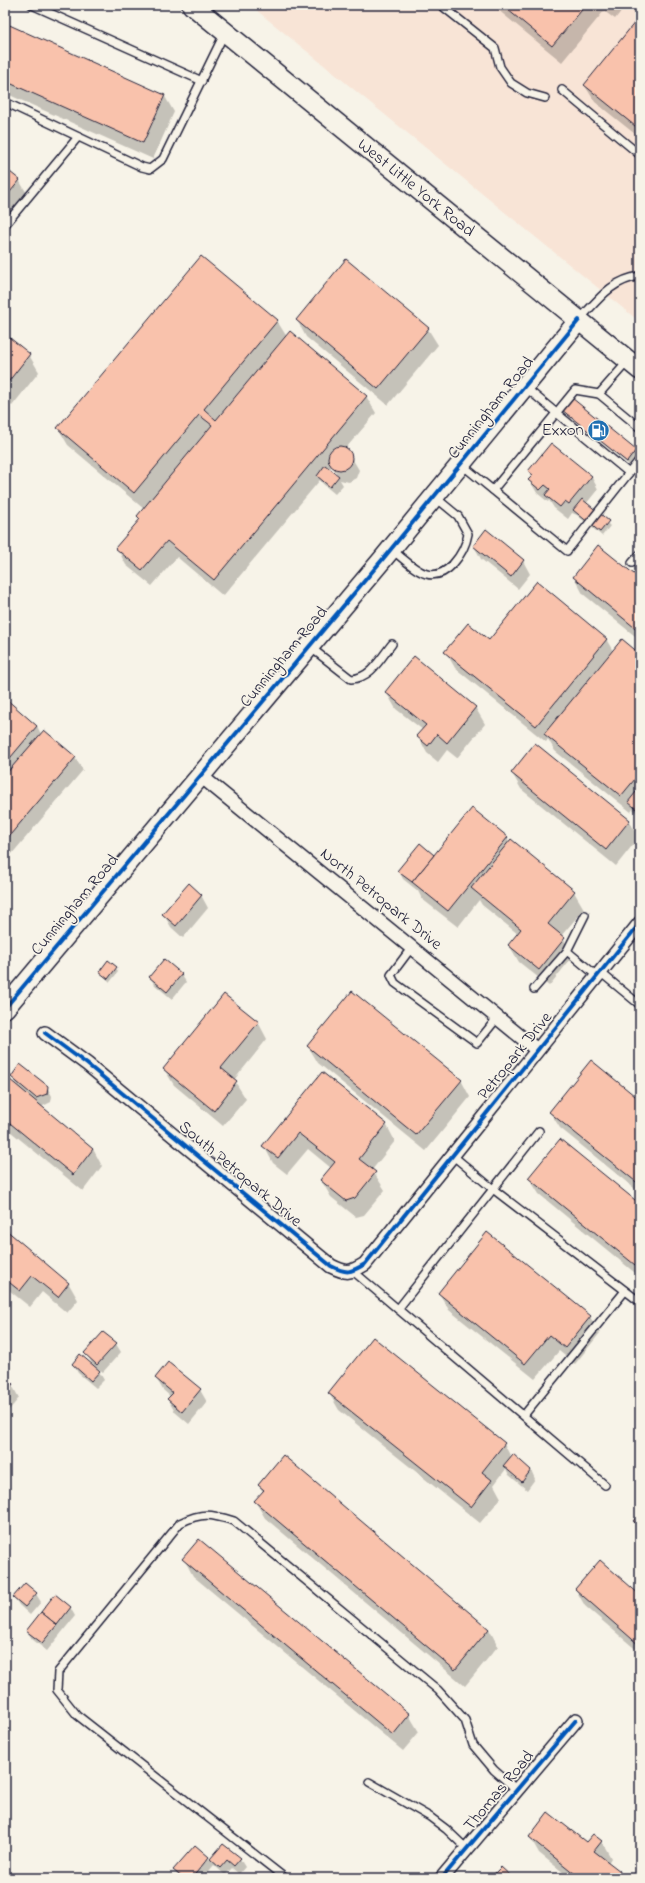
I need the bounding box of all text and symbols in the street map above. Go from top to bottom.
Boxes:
street label: West Little York Road [352,133,481,244]
street label: Cunningham Road [442,351,542,466]
fuel station icon: Exxon [586,417,612,443]
place label: Exxon [542,418,584,443]
street label: Cunningham Road [234,600,336,715]
street label: North Petropark Drive [315,842,448,956]
street label: Cunningham Road [25,848,127,963]
street label: Petropark Drive [472,1006,559,1106]
street label: South Petropark Drive [173,1115,308,1234]
street label: Thomas Road [458,1745,541,1837]

